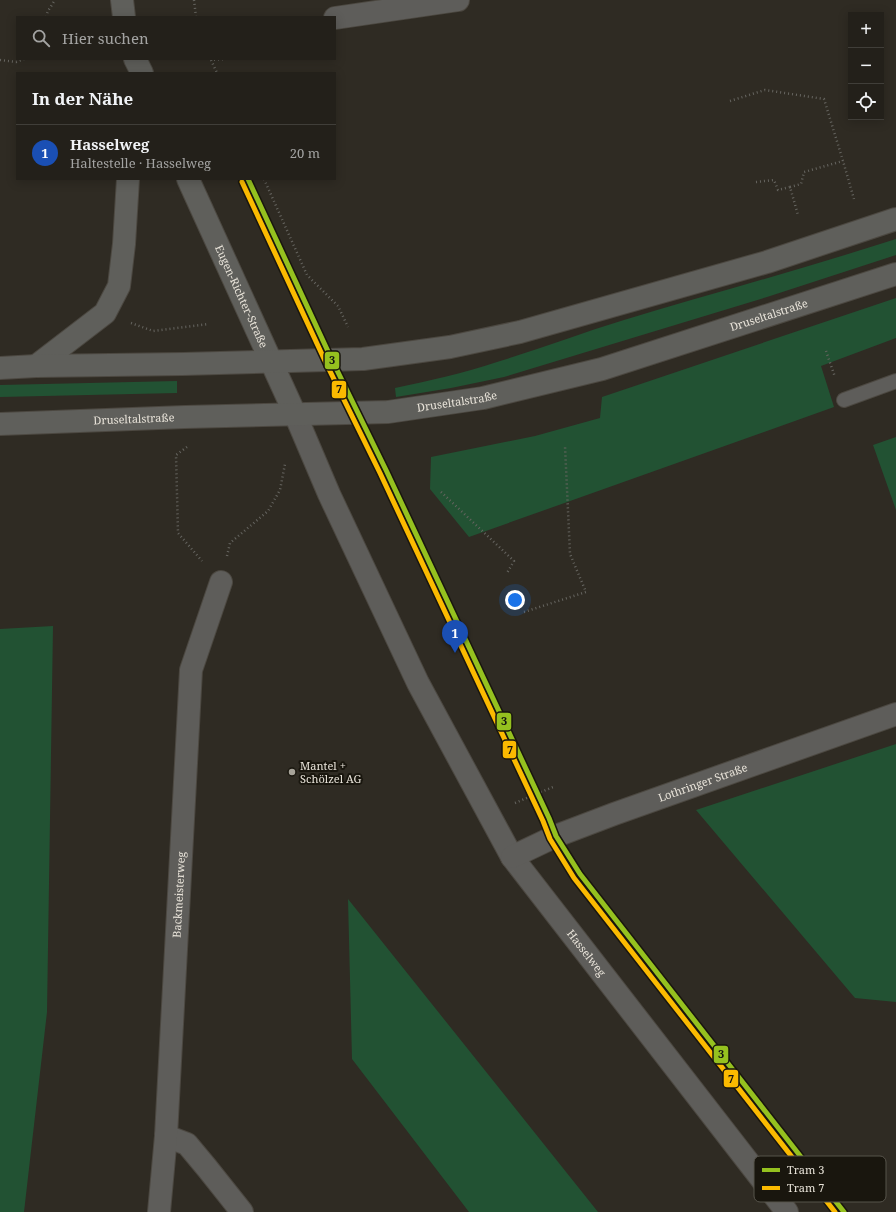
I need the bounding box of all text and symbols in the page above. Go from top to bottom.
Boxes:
map controls [848,12,884,120]
button: + [848,12,884,48]
search box [16,16,336,60]
icon: search [30,27,52,49]
text: Hier suchen [62,28,149,48]
button: − [848,48,884,84]
button: locate [848,84,884,120]
text: In der Nähe [32,87,133,110]
text: Hasselweg [70,134,149,154]
text: 1 [41,144,49,162]
text: 20 m [290,144,320,162]
text: Haltestelle · Hasselweg [70,154,211,172]
street label: Eugen-Richter-Straße [212,242,272,350]
street label: Druseltalstraße [728,295,810,334]
line badge: 3 [324,351,340,370]
text: 3 [329,352,335,367]
line badge: 7 [331,380,347,399]
text: 7 [336,381,342,396]
street label: Druseltalstraße [416,387,499,415]
street label: Druseltalstraße [93,409,175,427]
your location [505,590,525,610]
pin: 1 [442,620,468,653]
line badge: 3 [496,712,512,731]
text: 3 [501,713,507,728]
line badge: 7 [502,740,517,759]
text: 7 [507,742,513,757]
place label: Mantel + Schölzel AG [300,758,361,786]
street label: Lothringer Straße [656,759,749,805]
marker: Mantel + Schölzel AG [287,767,297,777]
street label: Backmeisterweg [169,851,188,938]
street label: Hasselweg [564,926,610,979]
line badge: 3 [713,1045,729,1064]
text: 3 [718,1046,724,1061]
line badge: 7 [723,1069,739,1088]
text: 7 [728,1071,734,1086]
legend [754,1156,886,1202]
text: Tram 3 [787,1162,824,1177]
text: Tram 7 [787,1180,824,1195]

